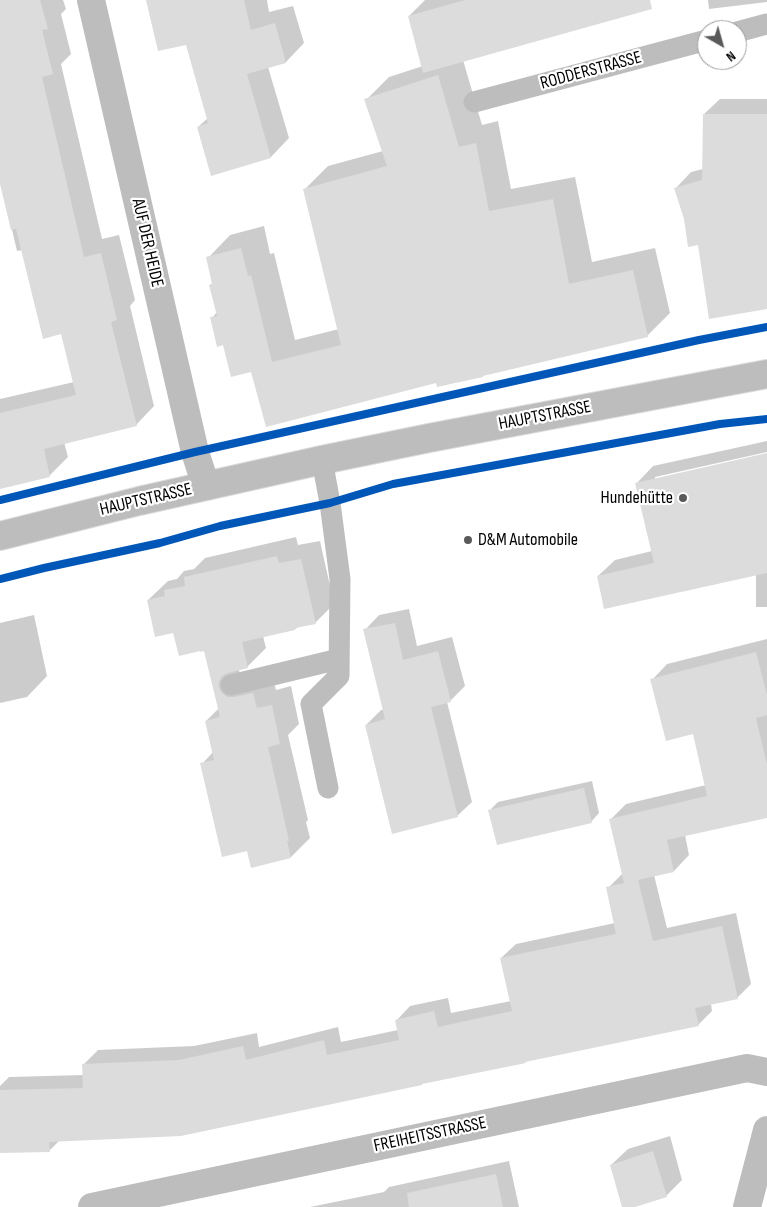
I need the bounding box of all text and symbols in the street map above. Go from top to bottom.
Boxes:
north arrow [697,20,747,70]
street label: RODDERSTRASSE [538,47,644,95]
text: N [723,47,739,65]
street label: AUF DER HEIDE [126,197,168,289]
street label: HAUPTSTRASSE [497,396,593,436]
street label: HAUPTSTRASSE [98,479,194,521]
place label: Hundehütte [601,487,673,509]
marker: Hundehütte [677,492,689,504]
place label: D&M Automobile [478,529,578,551]
marker: D&M Automobile [462,534,474,546]
street label: FREIHEITSSTRASSE [372,1113,488,1157]

